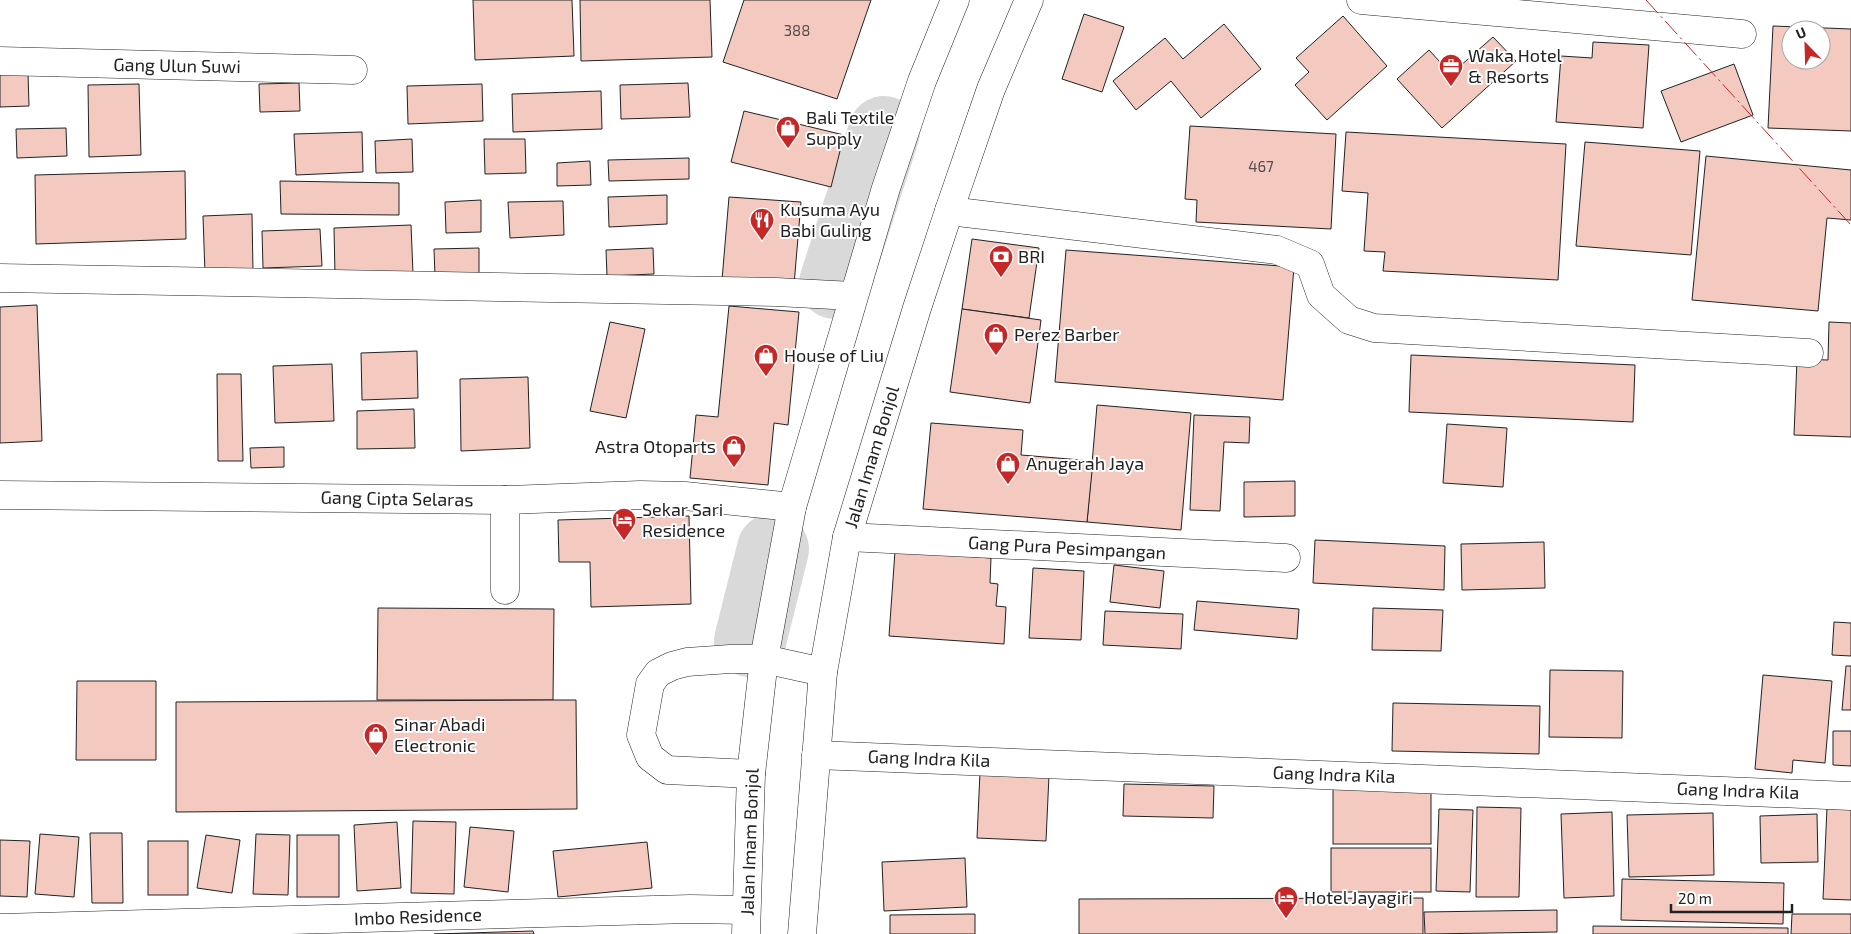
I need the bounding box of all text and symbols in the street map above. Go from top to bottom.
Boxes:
north arrow [1781,20,1831,70]
house number: 388 [784,21,810,39]
text: U [1793,23,1808,42]
place label: Waka Hotel & Resorts [1468,44,1563,87]
street label: Gang Ulun Suwi [113,53,241,77]
office icon: Waka Hotel & Resorts [1438,53,1464,87]
place label: Bali Textile Supply [806,106,894,149]
shop icon: Bali Textile Supply [775,115,801,149]
house number: 467 [1248,157,1274,175]
place label: Kusuma Ayu Babi Guling [780,198,880,241]
restaurant icon: Kusuma Ayu Babi Guling [749,207,775,241]
bank icon: BRI [988,244,1014,278]
place label: BRI [1018,245,1045,267]
shop icon: Perez Barber [983,322,1009,356]
place label: Perez Barber [1014,323,1119,345]
shop icon: House of Liu [753,343,779,377]
place label: House of Liu [784,344,884,366]
street label: Jalan Imam Bonjol [839,382,903,531]
shop icon: Astra Otoparts [721,434,747,468]
place label: Astra Otoparts [595,435,716,457]
shop icon: Anugerah Jaya [995,451,1021,485]
place label: Anugerah Jaya [1026,452,1144,474]
street label: Gang Cipta Selaras [320,486,474,510]
place label: Sekar Sari Residence [642,498,725,541]
hotel icon: Sekar Sari Residence [611,507,637,541]
street label: Gang Pura Pesimpangan [967,531,1167,563]
place label: Sinar Abadi Electronic [394,713,485,756]
shop icon: Sinar Abadi Electronic [363,722,389,756]
street label: Gang Indra Kila [867,745,991,771]
street label: Gang Indra Kila [1272,761,1396,787]
street label: Jalan Imam Bonjol [735,767,763,916]
street label: Gang Indra Kila [1676,777,1800,803]
scale bar [1671,882,1792,914]
hotel icon: Hotel Jayagiri [1273,885,1299,919]
place label: Hotel Jayagiri [1304,886,1413,908]
text: 20 m [1678,889,1712,907]
street label: Imbo Residence [354,903,482,929]

